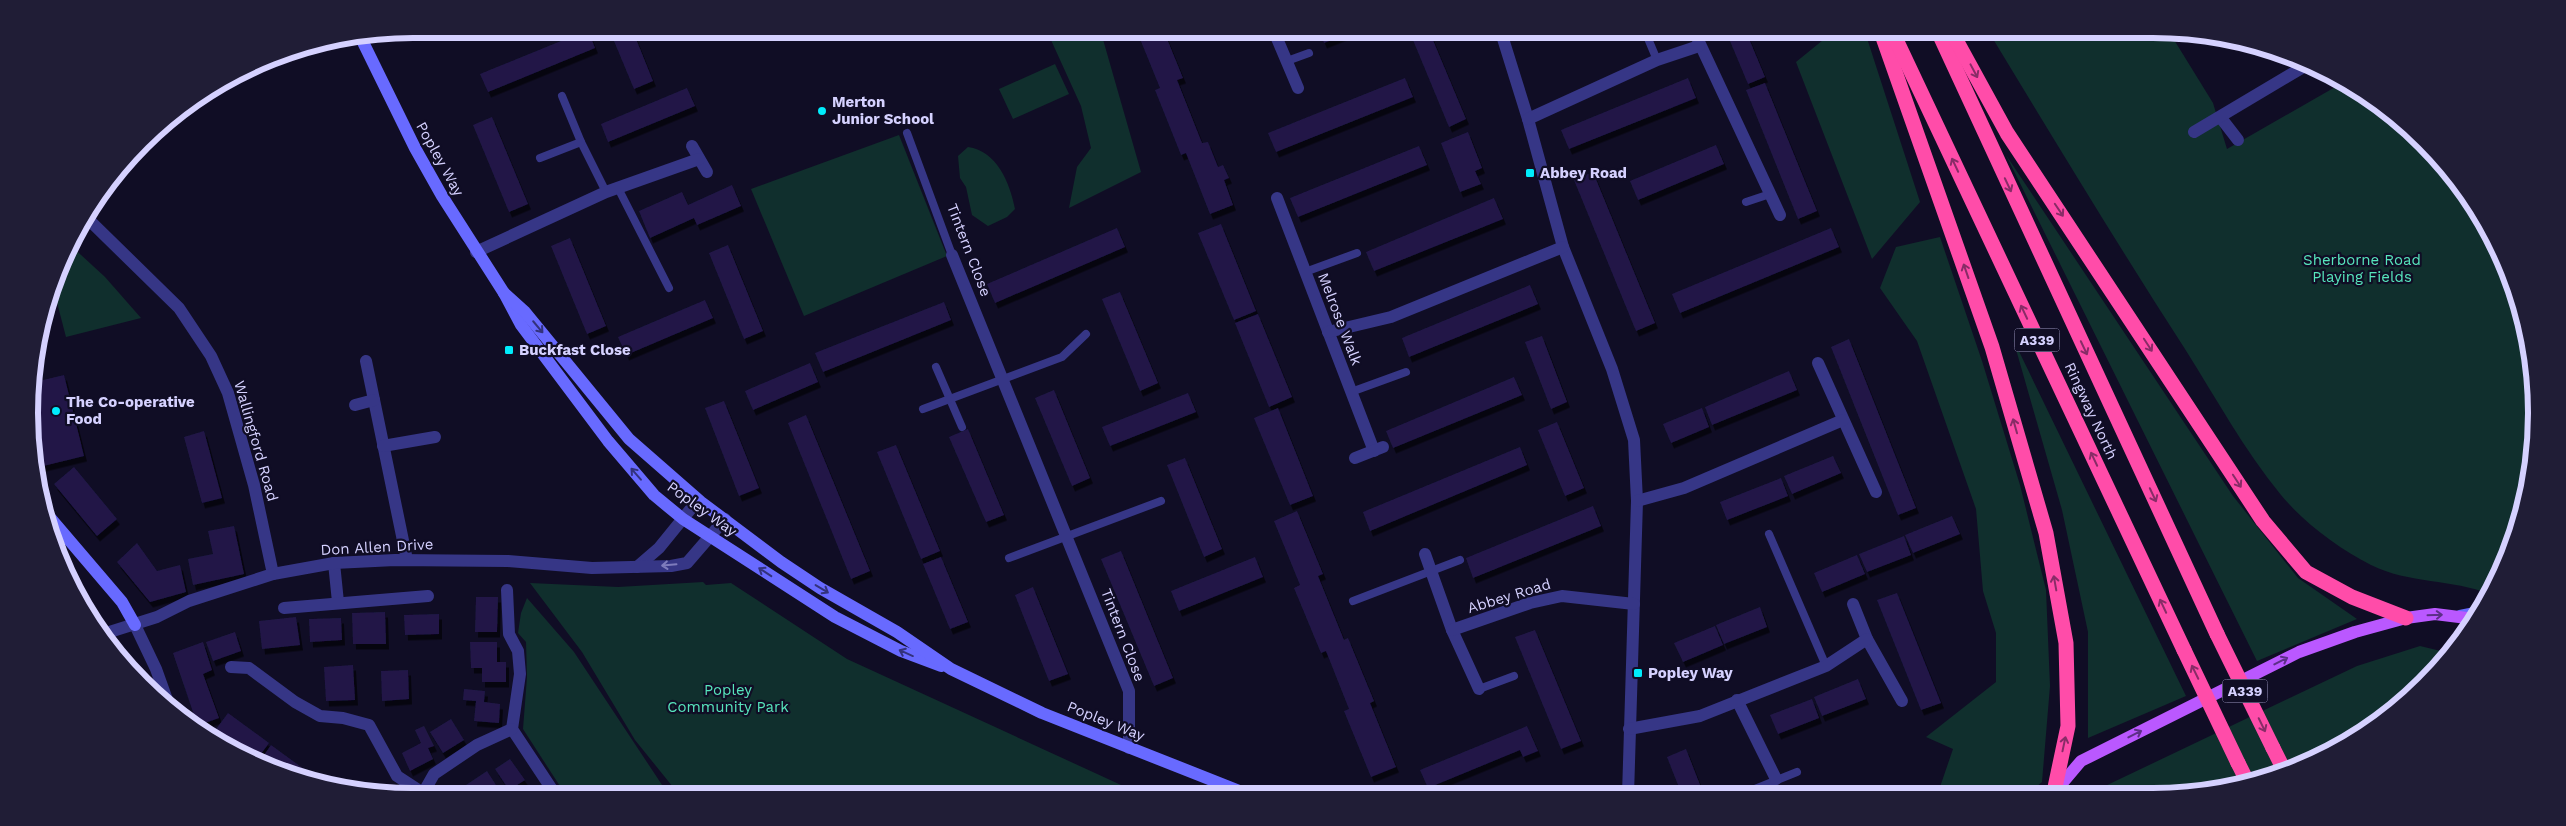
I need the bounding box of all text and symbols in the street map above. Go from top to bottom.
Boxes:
one-way arrow [1970,63,1979,78]
place label: Merton Junior School [832,93,934,128]
marker: Merton Junior School [816,105,828,117]
street label: Popley Way [412,119,468,199]
one-way arrow [1950,158,1960,173]
place label: Abbey Road [1540,164,1627,182]
marker: Abbey Road [1524,167,1536,179]
one-way arrow [2004,177,2013,192]
street label: Tintern Close [943,201,995,299]
one-way arrow [2054,202,2064,216]
park label: Sherborne Road Playing Fields [2303,251,2421,286]
one-way arrow [1961,264,1970,279]
street label: Melrose Walk [1314,270,1366,368]
one-way arrow [2019,305,2029,320]
one-way arrow [532,321,544,334]
road number: A339 [2014,328,2060,352]
one-way arrow [2143,338,2153,352]
one-way arrow [2080,340,2089,355]
place label: Buckfast Close [519,341,631,359]
marker: Buckfast Close [503,344,515,356]
street label: Ringway North [2061,360,2121,462]
street label: Wallingford Road [230,379,282,503]
place label: The Co-operative Food [66,393,195,428]
marker: The Co-operative Food [50,405,62,417]
one-way arrow [2009,418,2019,434]
one-way arrow [2089,452,2098,467]
one-way arrow [631,468,642,481]
one-way arrow [2232,474,2243,488]
street label: Popley Way [664,478,741,541]
one-way arrow [2148,487,2158,502]
street label: Don Allen Drive [320,535,434,559]
one-way arrow [661,560,677,570]
one-way arrow [758,567,772,577]
street label: Abbey Road [1465,575,1553,617]
one-way arrow [2050,575,2060,591]
one-way arrow [814,584,828,594]
street label: Tintern Close [1097,586,1149,684]
one-way arrow [2158,599,2168,614]
one-way arrow [2427,611,2443,620]
one-way arrow [899,647,914,657]
one-way arrow [2273,656,2288,666]
place label: Popley Way [1648,664,1733,682]
one-way arrow [2189,665,2199,680]
marker: Popley Way [1632,667,1644,679]
road number: A339 [2222,679,2268,702]
park label: Popley Community Park [667,681,789,716]
street label: Popley Way [1065,697,1148,745]
one-way arrow [2258,717,2267,732]
one-way arrow [2127,729,2142,738]
one-way arrow [2060,737,2069,753]

